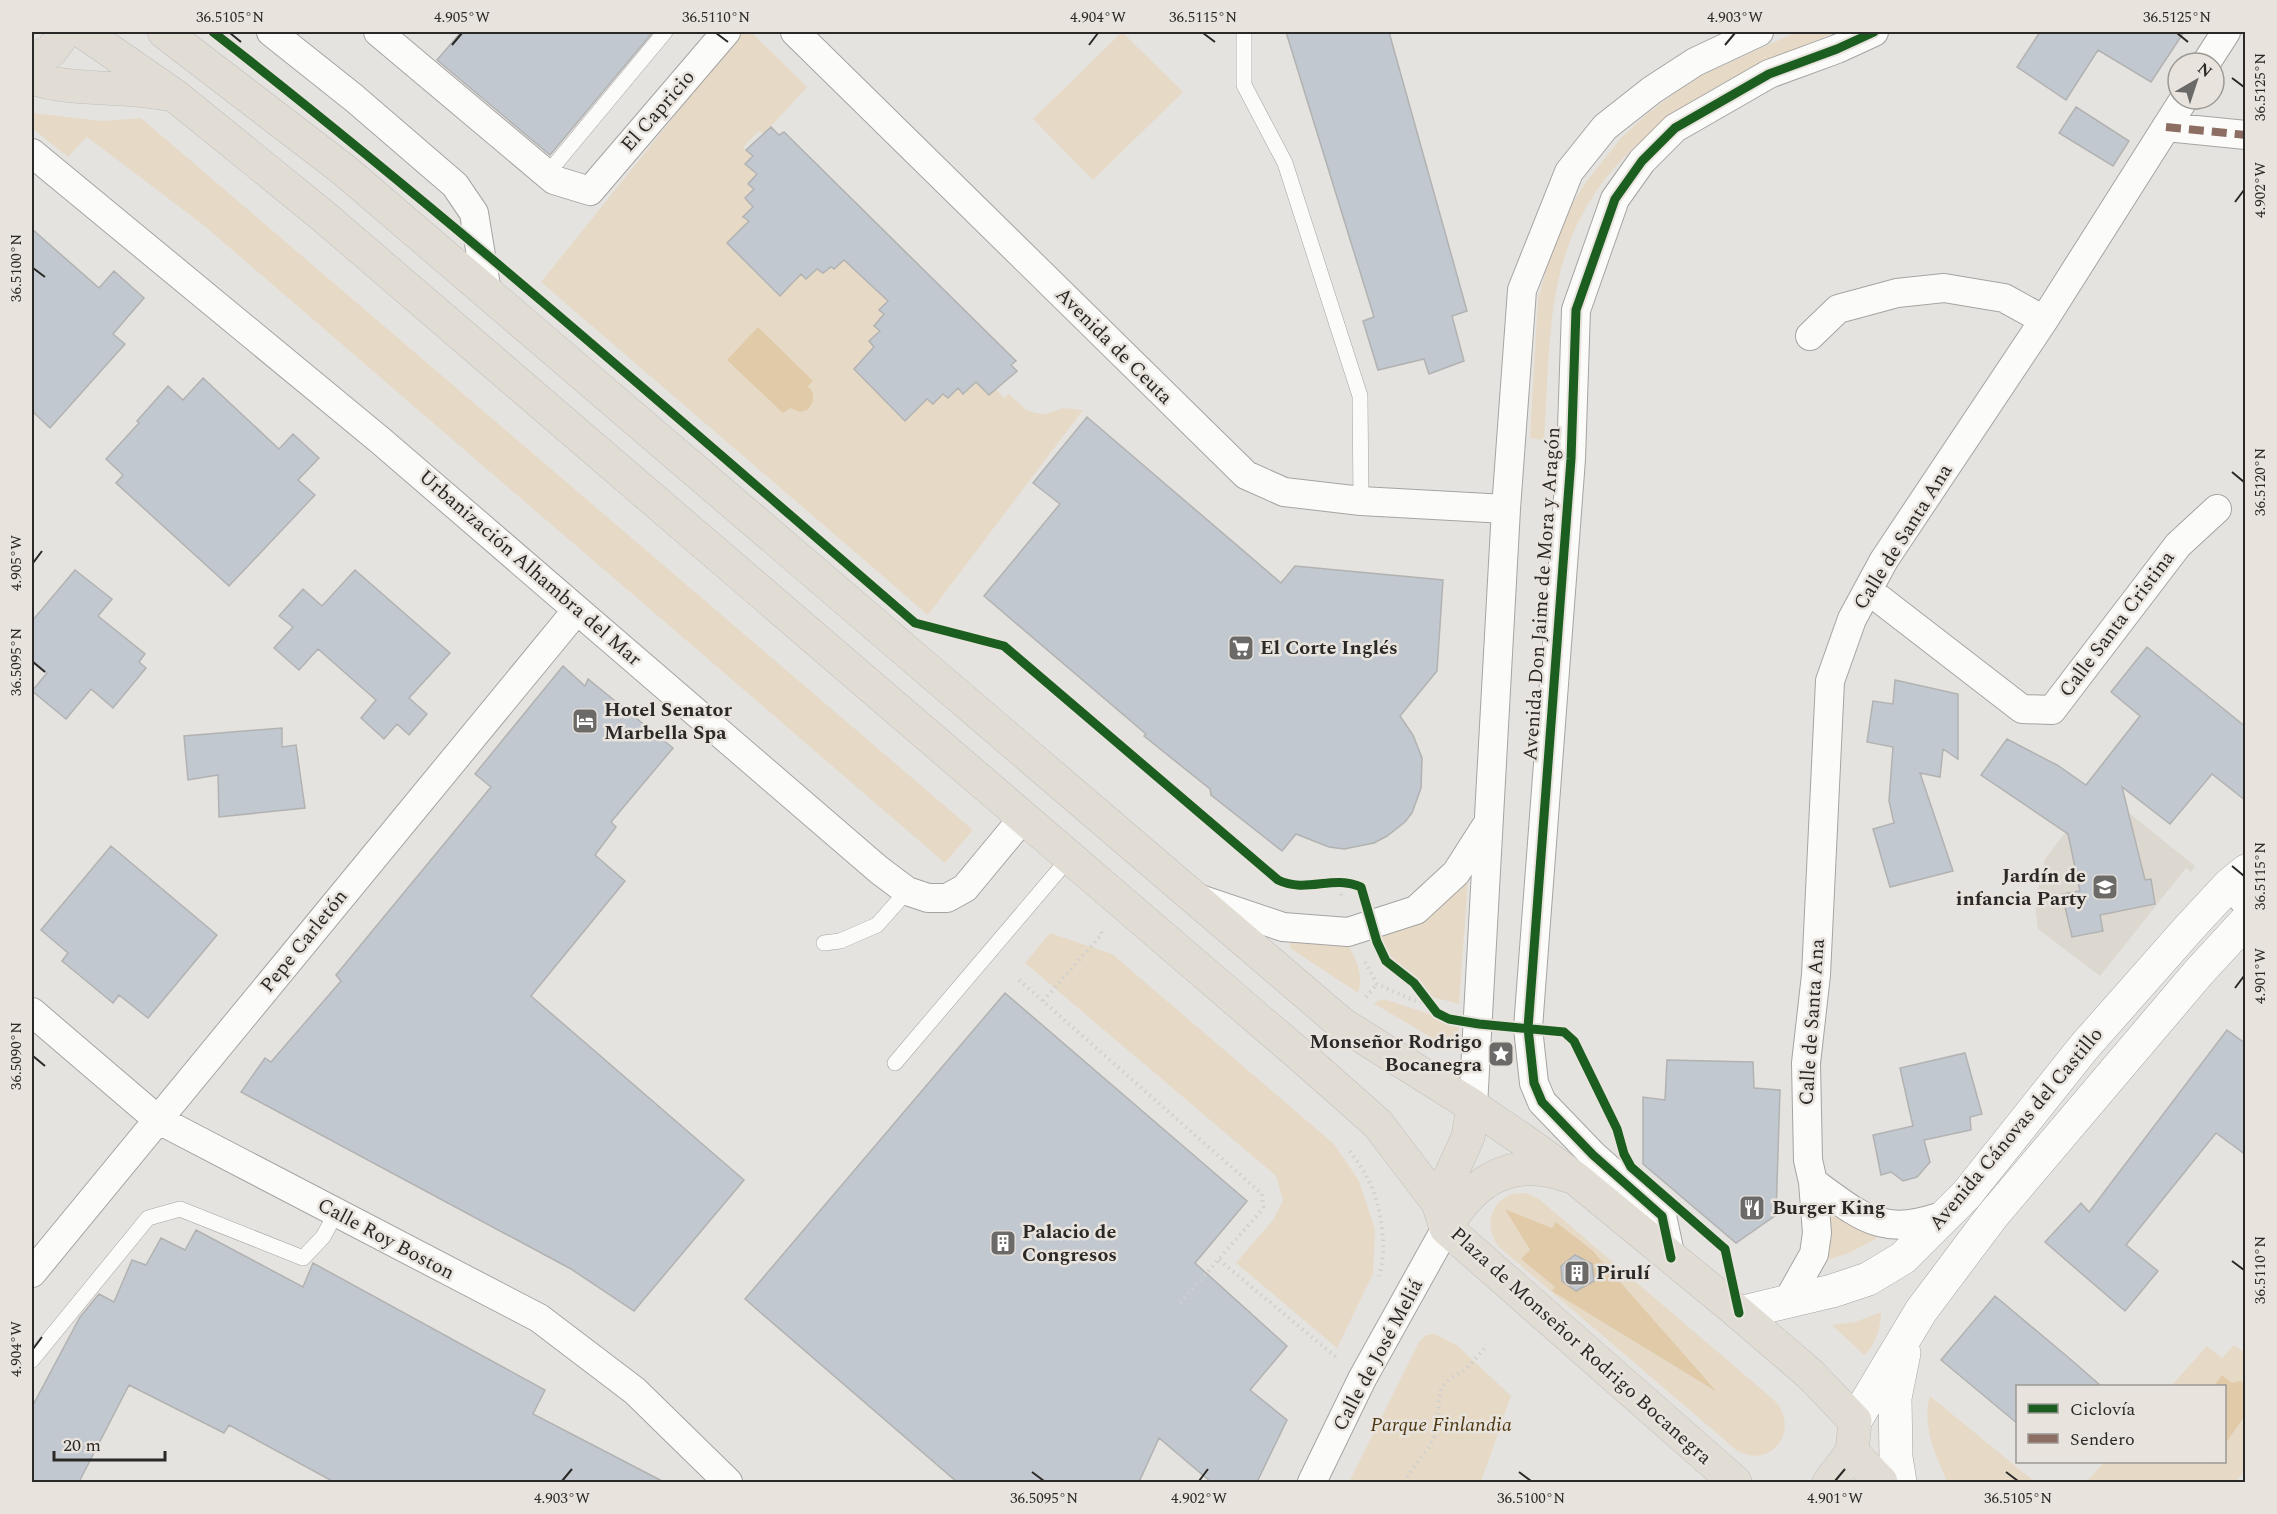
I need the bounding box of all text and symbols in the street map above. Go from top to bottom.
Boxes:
text: 36.5105°N [196,6,264,29]
text: 4.905°W [434,6,490,29]
text: 36.5110°N [682,6,750,29]
text: 4.904°W [1070,6,1126,29]
text: 36.5115°N [1169,6,1237,29]
text: 4.903°W [1707,6,1763,29]
text: 36.5125°N [2143,6,2211,29]
north arrow [2166,51,2226,111]
text: 36.5125°N [2249,53,2272,121]
text: N [2192,57,2217,84]
street label: El Capricio [614,63,702,159]
text: 4.902°W [2249,162,2272,218]
text: 36.5100°N [5,234,28,302]
street label: Avenida de Ceuta [1048,280,1180,412]
street label: Avenida Don Jaime de Mora y Aragón [1515,426,1569,762]
text: 36.5120°N [2249,448,2272,516]
street label: Calle de Santa Ana [1846,458,1960,616]
street label: Urbanización Alhambra del Mar [412,463,648,674]
text: 4.905°W [5,535,28,591]
street label: Calle Santa Cristina [2052,544,2182,704]
text: 36.5095°N [5,628,28,696]
supermarket icon: El Corte Inglés [1226,633,1256,663]
place label: El Corte Inglés [1260,633,1398,663]
place label: Hotel Senator Marbella Spa [604,695,732,748]
hotel icon: Hotel Senator Marbella Spa [570,706,600,736]
text: 36.5115°N [2249,842,2272,910]
place label: Jardín de infancia Party [1956,861,2087,914]
school or university icon: Jardín de infancia Party [2090,872,2120,902]
street label: Pepe Carletón [253,883,355,999]
street label: Calle de Santa Ana [1791,937,1833,1106]
text: 4.901°W [2249,948,2272,1004]
street label: Avenida Cánovas del Castillo [1922,1021,2110,1237]
text: 36.5090°N [5,1022,28,1090]
place label: Monseñor Rodrigo Bocanegra [1309,1027,1483,1080]
place icon: Monseñor Rodrigo Bocanegra [1486,1039,1516,1069]
street label: Calle Roy Boston [312,1190,460,1288]
restaurant icon: Burger King [1737,1193,1767,1223]
place label: Burger King [1772,1193,1886,1223]
place label: Palacio de Congresos [1022,1217,1117,1270]
street label: Plaza de Monseñor Rodrigo Bocanegra [1443,1220,1719,1472]
building icon: Palacio de Congresos [988,1228,1018,1258]
text: 36.5110°N [2249,1236,2272,1304]
building icon: Pirulí [1562,1258,1592,1288]
place label: Pirulí [1596,1258,1651,1288]
street label: Calle de José Meliá [1325,1273,1431,1437]
text: 4.904°W [5,1321,28,1377]
legend [2016,1385,2226,1463]
text: Ciclovía [2070,1396,2136,1423]
park label: Parque Finlandia [1370,1410,1512,1440]
scale bar [54,1424,165,1462]
text: Sendero [2070,1426,2135,1453]
text: 20 m [63,1432,101,1459]
text: 4.903°W [534,1487,590,1510]
text: 36.5095°N [1010,1487,1078,1510]
text: 4.902°W [1171,1487,1227,1510]
text: 36.5100°N [1497,1487,1565,1510]
text: 4.901°W [1807,1487,1863,1510]
text: 36.5105°N [1984,1487,2052,1510]

